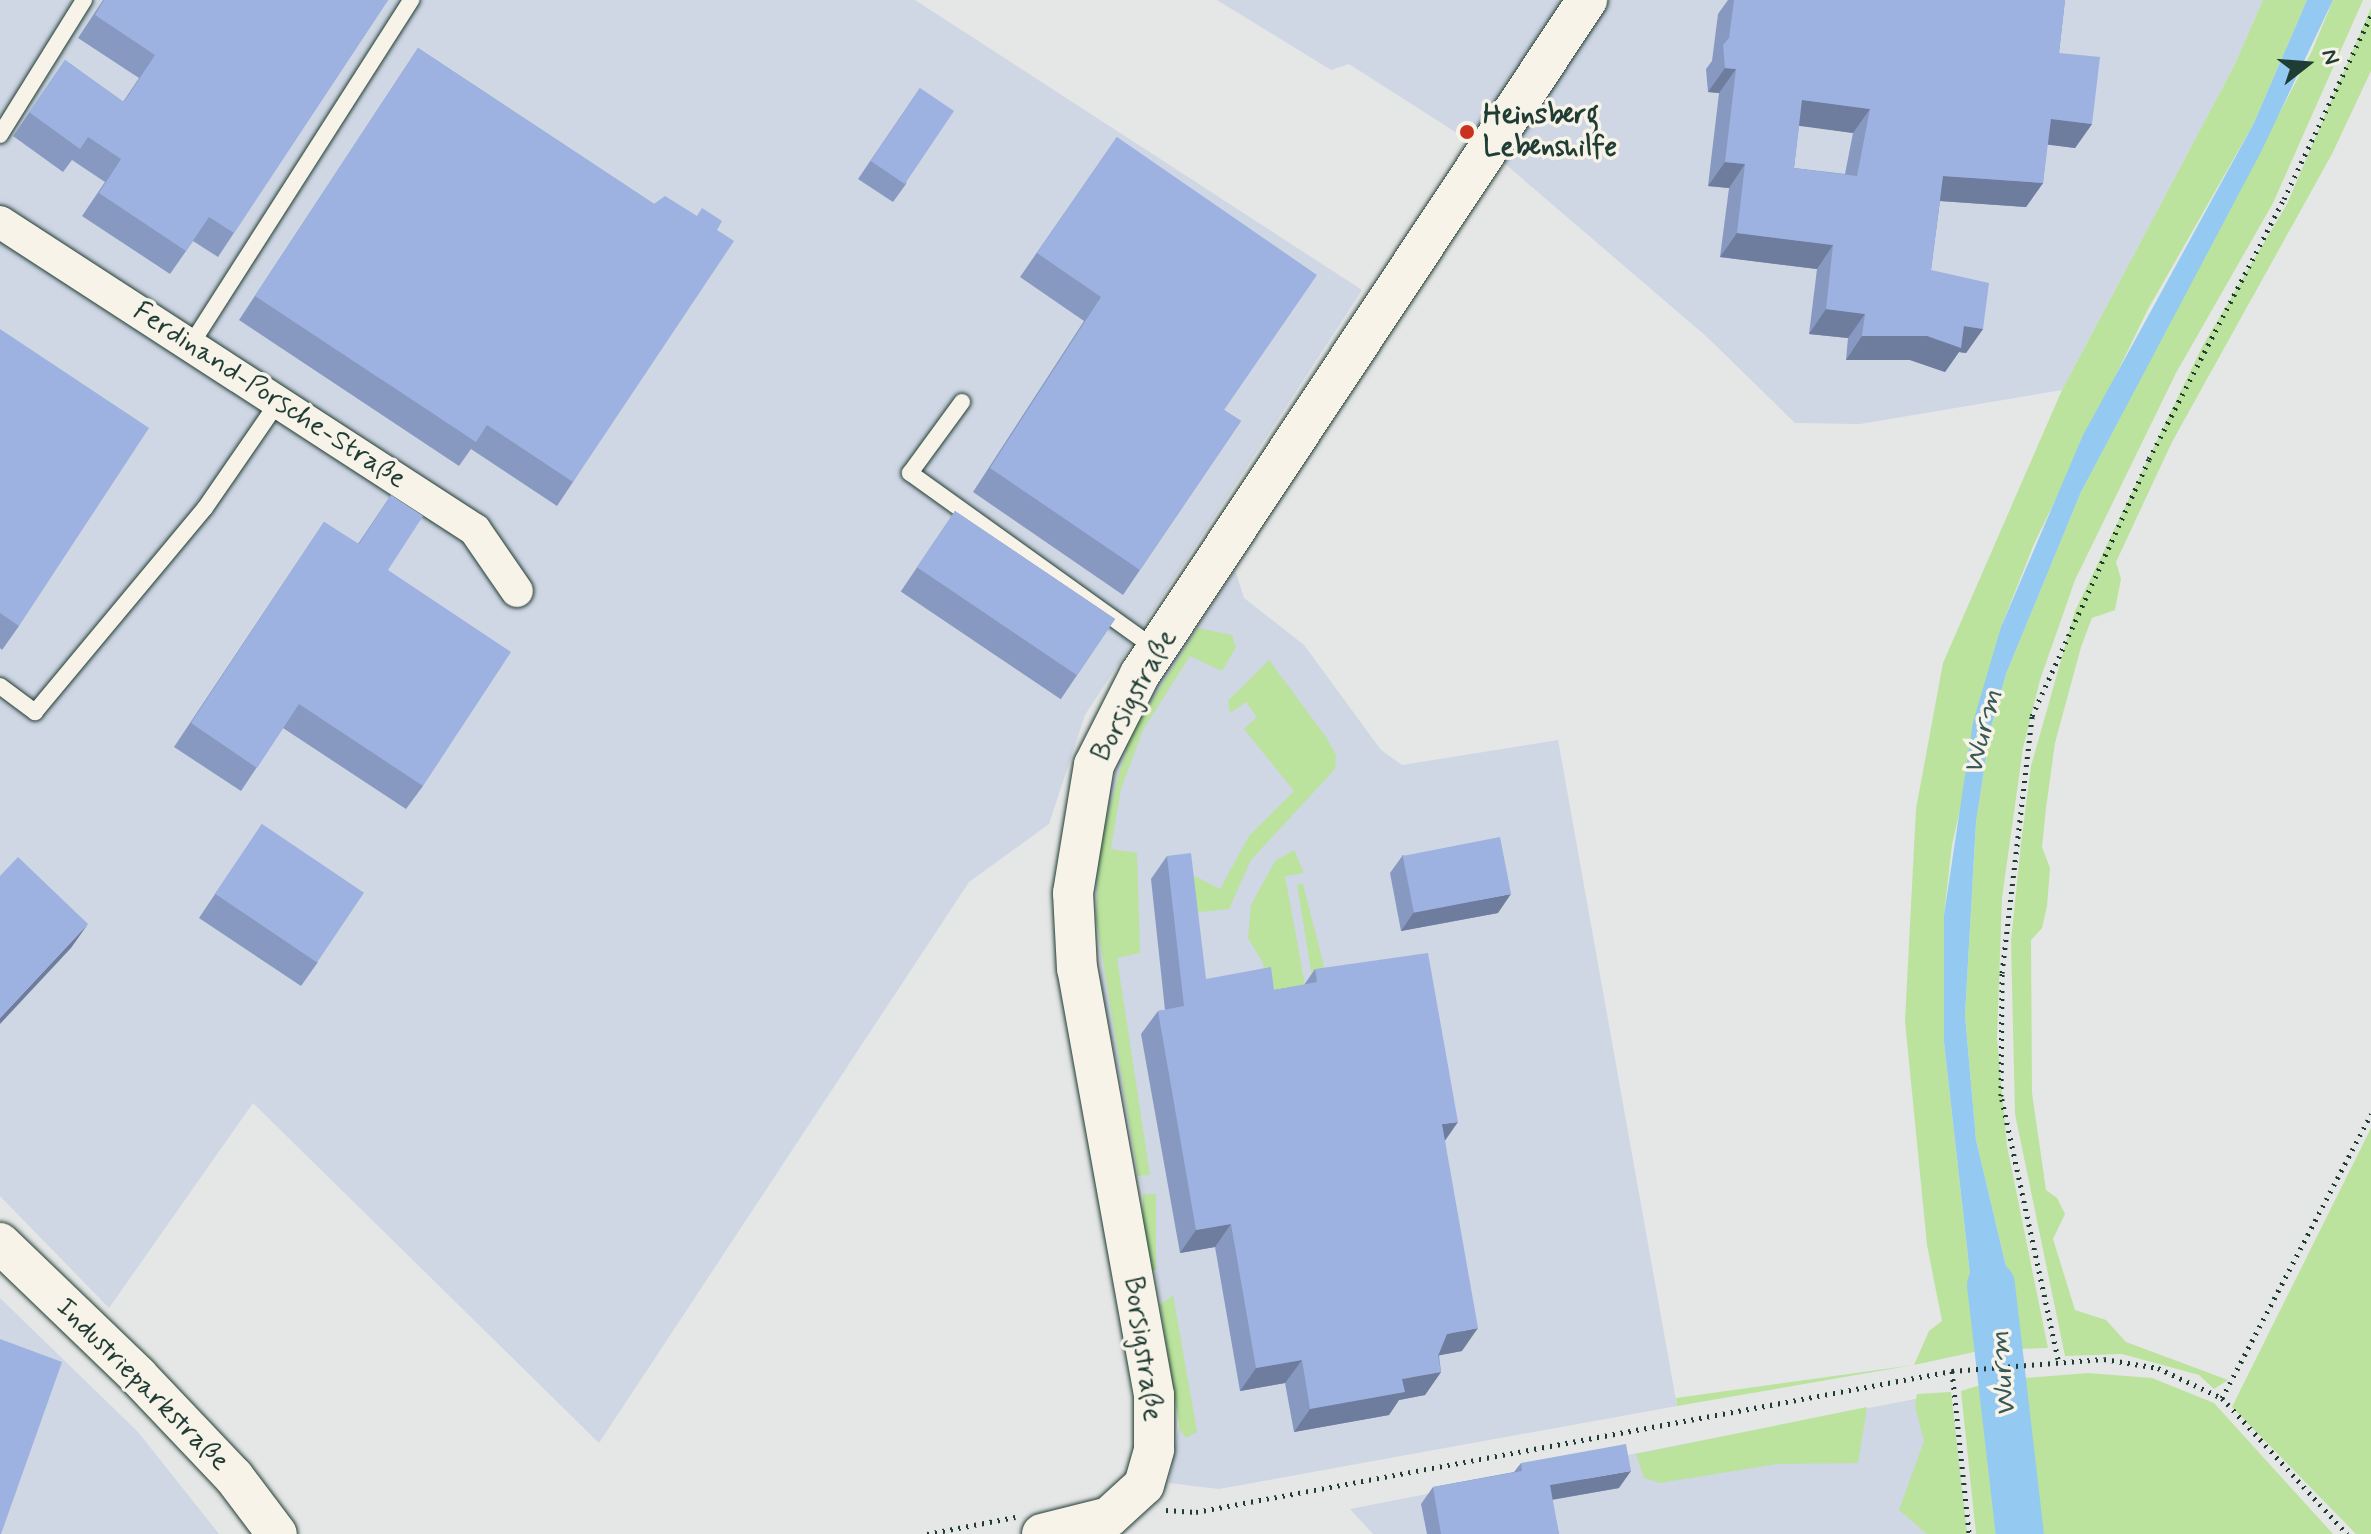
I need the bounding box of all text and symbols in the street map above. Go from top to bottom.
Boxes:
north arrow [2267,24,2347,104]
text: N [2314,46,2345,68]
place label: Heinsberg Lebenshilfe [1483,99,1617,165]
marker: Heinsberg Lebenshilfe [1458,123,1476,141]
street label: Ferdinand-Porsche-Straße [126,295,412,497]
street label: Borsigstraße [1085,624,1185,768]
water label: Wurm [1956,686,2010,778]
street label: Borsigstraße [1115,1275,1169,1423]
street label: Industrieparkstraße [48,1291,236,1479]
water label: Wurm [1981,1329,2025,1419]

